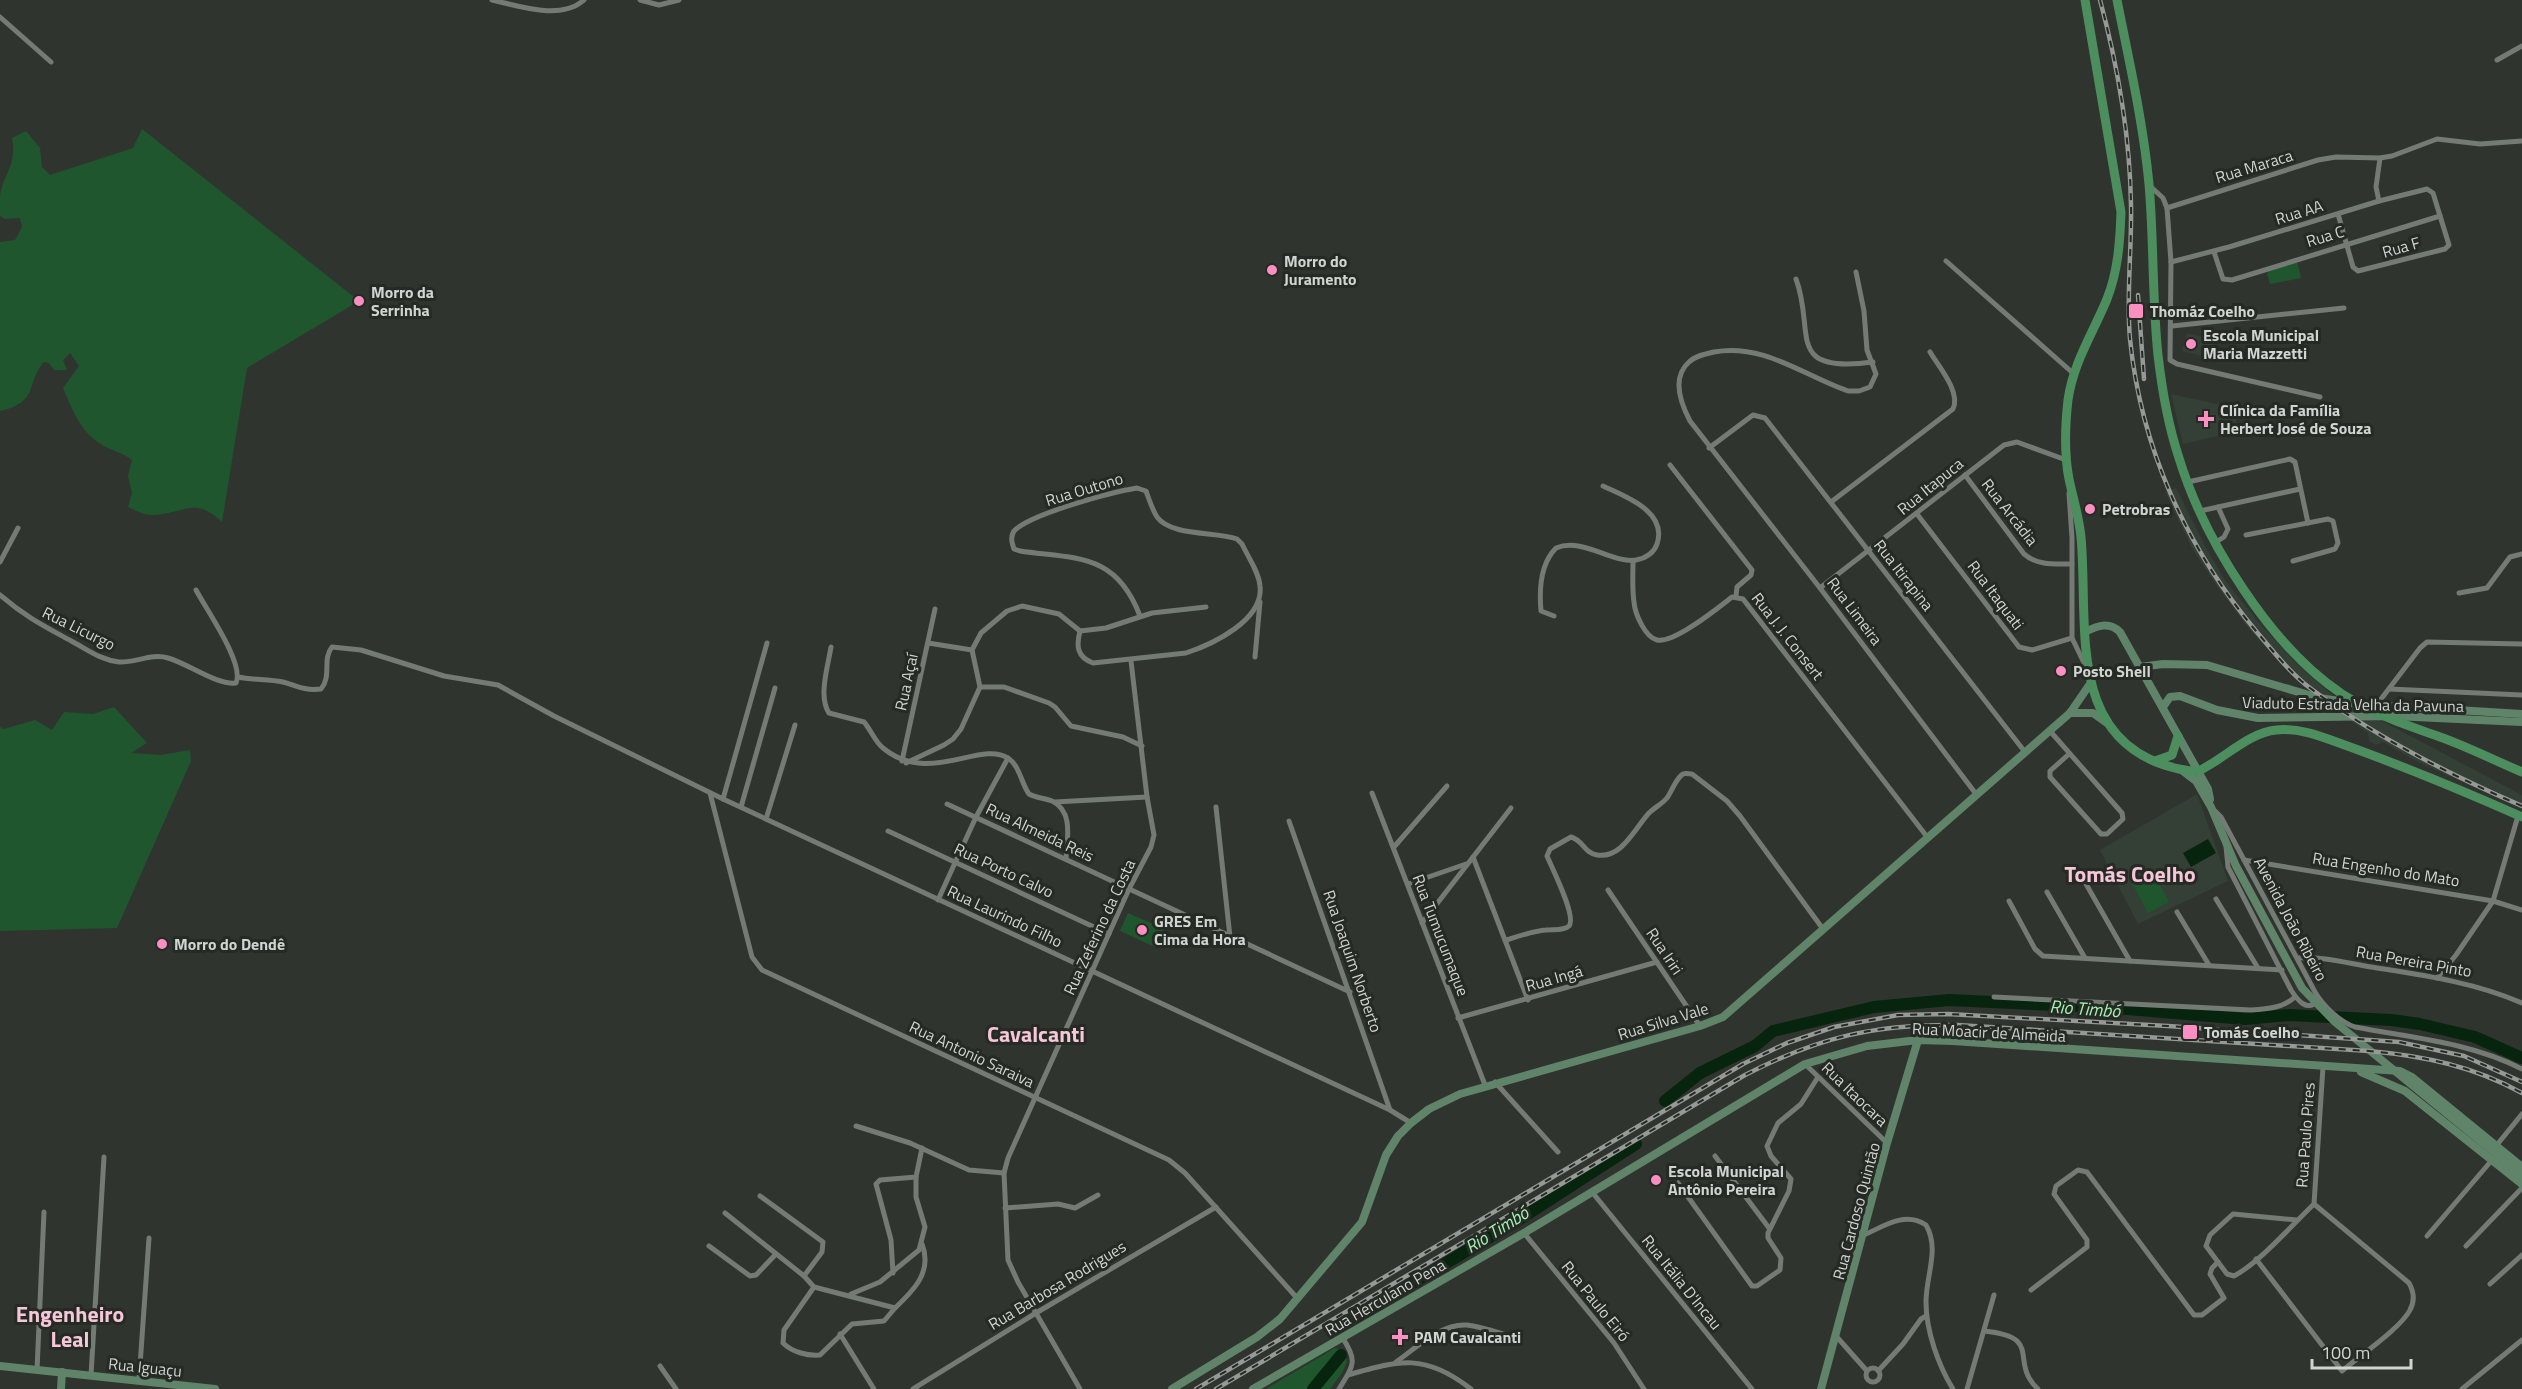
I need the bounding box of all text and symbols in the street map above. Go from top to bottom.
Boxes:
street label: Rua Maraca [2212,143,2296,189]
street label: Rua AA [2272,193,2326,231]
street label: Rua C [2303,219,2347,253]
street label: Rua F [2379,230,2423,264]
place label: Morro do Juramento [1284,249,1357,291]
marker: Morro do Juramento [1265,263,1279,277]
place label: Morro da Serrinha [371,280,434,322]
marker: Morro da Serrinha [352,294,366,308]
place label: Thomáz Coelho [2150,299,2255,323]
marker: Thomáz Coelho [2127,302,2145,320]
place label: Escola Municipal Maria Mazzetti [2203,323,2319,365]
marker: Escola Municipal Maria Mazzetti [2184,337,2198,351]
place label: Clínica da Família Herbert José de Souza [2220,398,2371,440]
marker: Clínica da Família Herbert José de Souza [2197,410,2215,428]
street label: Rua Itapuca [1892,452,1968,520]
street label: Rua Outono [1042,466,1126,512]
street label: Rua Arcádia [1976,473,2044,551]
place label: Petrobras [2102,497,2170,521]
marker: Petrobras [2083,502,2097,516]
street label: Rua Itirapina [1868,534,1940,616]
street label: Rua Itaquati [1962,555,2030,635]
street label: Rua Limeira [1821,572,1889,650]
street label: Rua J. J. Consert [1746,587,1830,685]
street label: Rua Licurgo [38,600,120,656]
street label: Rua Açaí [888,650,924,713]
place label: Posto Shell [2073,659,2151,683]
marker: Posto Shell [2054,664,2068,678]
street label: Viaduto Estrada Velha da Pavuna [2242,690,2464,718]
street label: Rua Almeida Reis [982,796,1098,868]
street label: Rua Porto Calvo [950,836,1058,904]
street label: Rua Engenho do Mato [2311,846,2461,892]
street label: Avenida João Ribeiro [2248,853,2334,985]
street label: Rua Zeferino da Costa [1057,855,1141,999]
district label: Tomás Coelho [2064,857,2196,891]
street label: Rua Tumucumaque [1407,870,1475,1000]
street label: Rua Laurindo Filho [943,879,1067,953]
street label: Rua Joaquim Norberto [1317,887,1389,1035]
place label: GRES Em Cima da Hora [1154,909,1246,951]
marker: GRES Em Cima da Hora [1135,923,1149,937]
street label: Rua Iriri [1641,923,1689,979]
place label: Morro do Dendê [174,932,285,956]
marker: Morro do Dendê [155,937,169,951]
street label: Rua Pereira Pinto [2354,939,2474,983]
street label: Rua Ingá [1523,958,1585,998]
water label: Rio Timbó [2049,993,2122,1025]
street label: Rua Silva Vale [1615,996,1711,1046]
street label: Rua Antonio Saraiva [906,1015,1038,1093]
street label: Rua Moacir de Almeida [1912,1016,2066,1048]
district label: Cavalcanti [987,1017,1085,1051]
place label: Tomás Coelho [2204,1020,2299,1044]
marker: Tomás Coelho [2181,1023,2199,1041]
street label: Rua Itaocara [1816,1056,1894,1132]
street label: Rua Paulo Pires [2289,1082,2321,1188]
street label: Rua Cardoso Quintão [1826,1140,1886,1282]
place label: Escola Municipal Antônio Pereira [1668,1159,1784,1201]
marker: Escola Municipal Antônio Pereira [1649,1173,1663,1187]
water label: Rio Timbó [1460,1199,1535,1260]
street label: Rua Itália D'Incau [1636,1229,1728,1335]
street label: Rua Barbosa Rodrigues [984,1234,1130,1336]
street label: Rua Herculano Pena [1320,1253,1450,1341]
street label: Rua Paulo Eiró [1556,1256,1636,1346]
district label: Engenheiro Leal [16,1297,124,1356]
place label: PAM Cavalcanti [1414,1325,1521,1349]
marker: PAM Cavalcanti [1391,1328,1409,1346]
scale bar [2312,1332,2411,1370]
text: 100 m [2321,1339,2370,1366]
street label: Rua Iguaçu [107,1351,183,1383]

